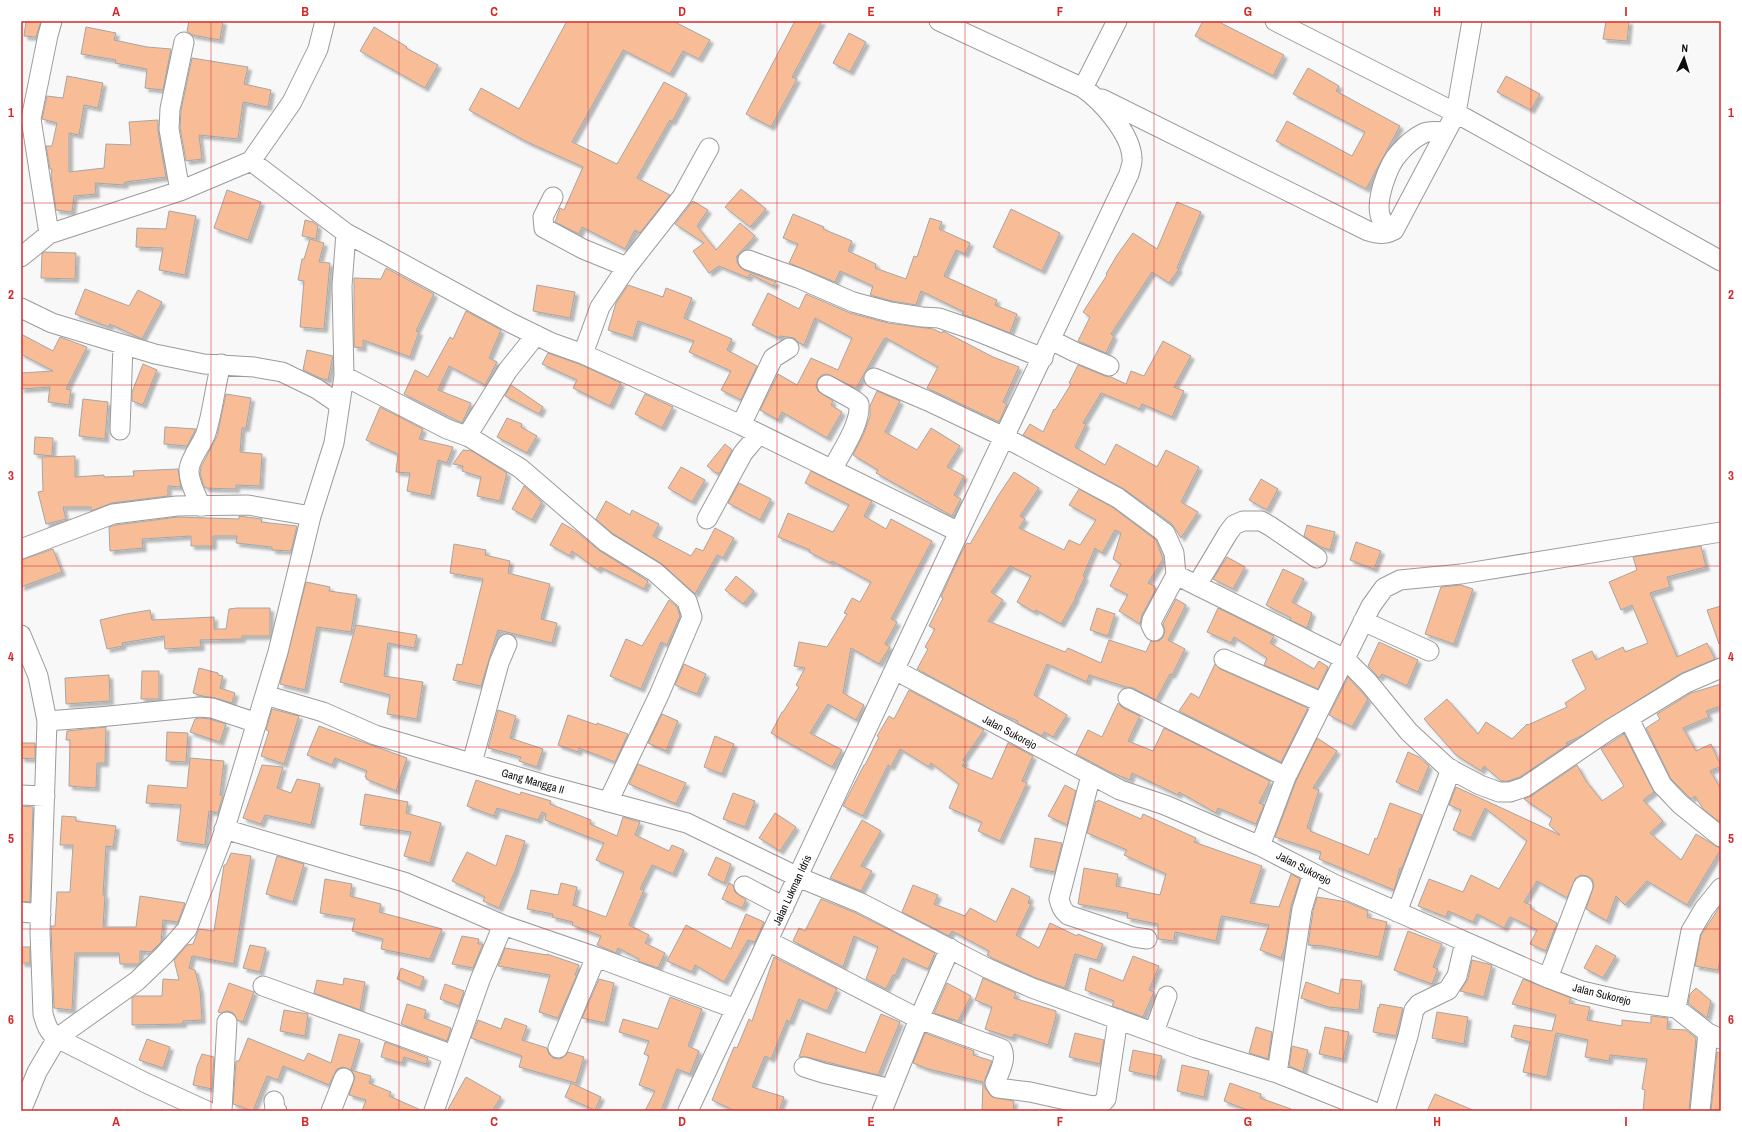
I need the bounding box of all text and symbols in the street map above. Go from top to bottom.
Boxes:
text: A [112,3,120,20]
text: B [301,3,309,20]
text: C [490,3,498,20]
text: D [678,3,686,20]
text: E [867,3,875,20]
text: F [1057,3,1064,20]
text: G [1244,3,1252,20]
text: H [1433,3,1441,20]
text: I [1625,3,1628,20]
north arrow [1664,38,1704,78]
text: N [1681,41,1688,55]
text: 1 [8,104,14,121]
text: 1 [1728,104,1734,121]
text: 2 [8,286,14,303]
text: 2 [1728,286,1734,303]
text: 3 [8,467,14,484]
text: 3 [1728,467,1734,484]
text: 4 [8,648,14,665]
text: 4 [1728,648,1734,665]
street label: Jalan Sukorejo [980,712,1040,752]
street label: Gang Mangga II [500,765,566,797]
text: 5 [8,830,14,847]
text: 5 [1728,830,1734,847]
street label: Jalan Sukorejo [1274,848,1334,888]
street label: Jalan Lukman Idris [770,852,815,927]
street label: Jalan Sukorejo [1571,980,1633,1008]
text: 6 [8,1011,14,1028]
text: 6 [1728,1011,1734,1028]
text: A [112,1113,120,1130]
text: B [301,1113,309,1130]
text: C [490,1113,498,1130]
text: D [678,1113,686,1130]
text: E [867,1113,875,1130]
text: F [1057,1113,1064,1130]
text: G [1244,1113,1252,1130]
text: H [1433,1113,1441,1130]
text: I [1625,1113,1628,1130]

